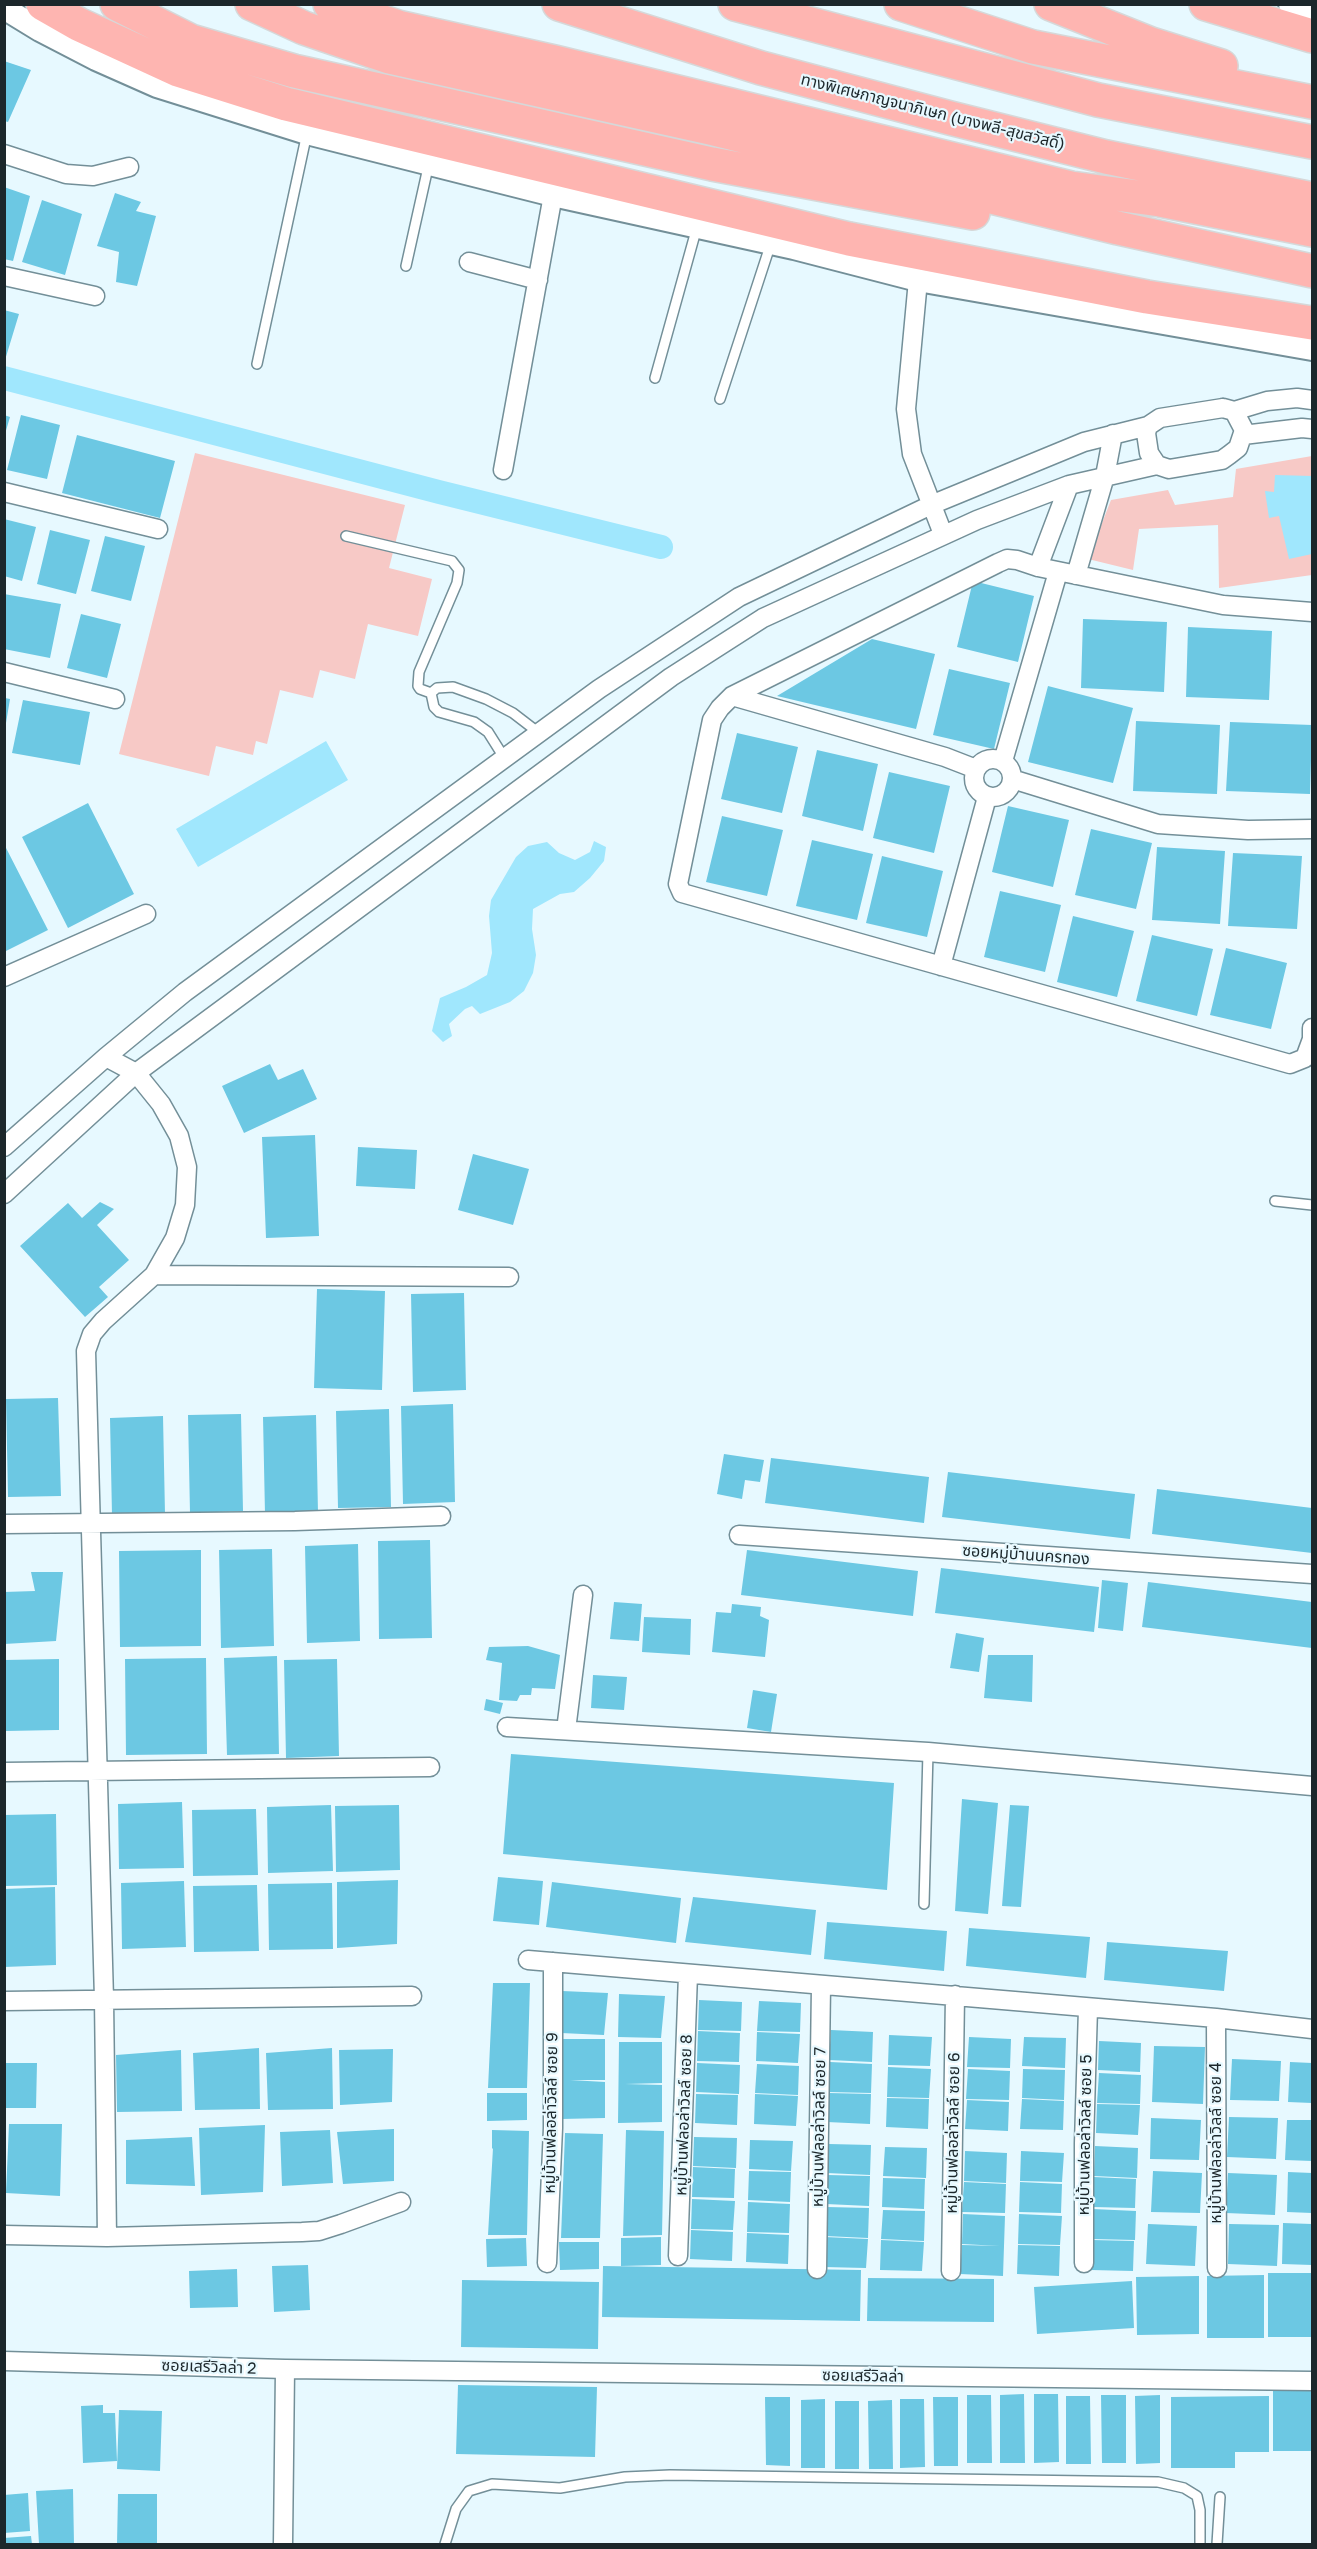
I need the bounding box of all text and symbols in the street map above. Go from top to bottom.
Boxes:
street label: ทางพิเศษกาญจนาภิเษก (บางพลี-สุขสวัสดิ์) [799,70,1067,154]
street label: ซอยหมู่บ้านนครทอง [962,1541,1090,1569]
street label: หมู่บ้านฟลอล่าวิลล์ ซอย 9 [540,2032,562,2194]
street label: หมู่บ้านฟลอล่าวิลล์ ซอย 8 [672,2034,696,2196]
street label: หมู่บ้านฟลอล่าวิลล์ ซอย 7 [808,2047,830,2207]
street label: หมู่บ้านฟลอล่าวิลล์ ซอย 6 [942,2052,964,2214]
street label: หมู่บ้านฟลอล่าวิลล์ ซอย 5 [1074,2054,1096,2216]
street label: หมู่บ้านฟลอล่าวิลล์ ซอย 4 [1206,2062,1226,2224]
street label: ซอยเสรีวิลล่า 2 [161,2356,257,2378]
street label: ซอยเสรีวิลล่า [822,2366,904,2386]

